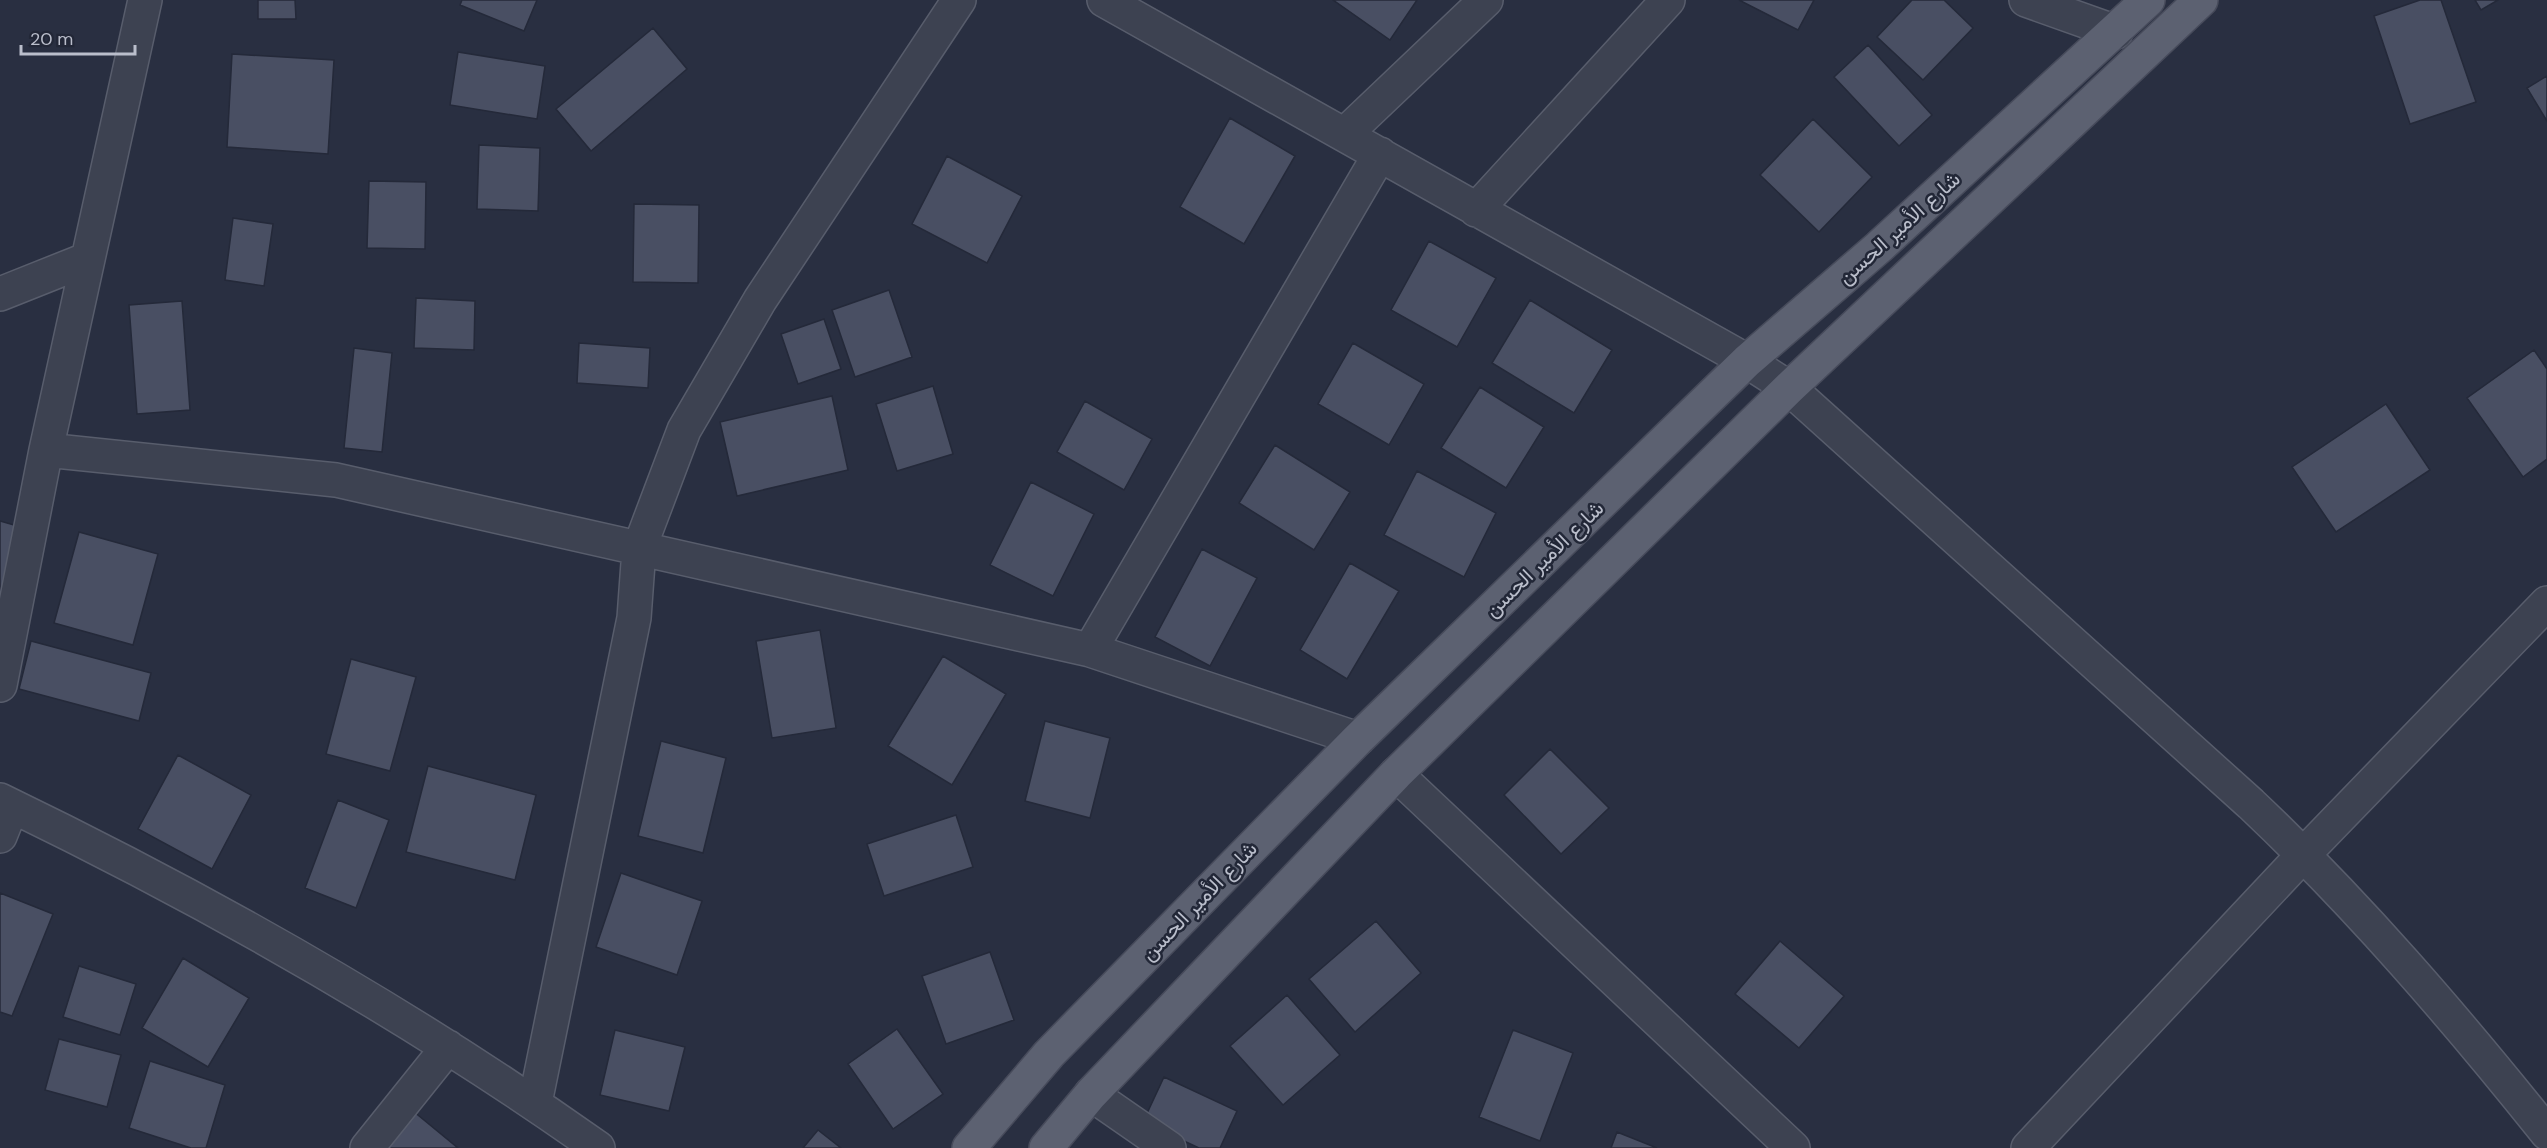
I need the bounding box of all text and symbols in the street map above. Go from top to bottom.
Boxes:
scale bar [21,18,135,56]
text: 20 m [30,27,73,51]
street label: شارع الأمير الحسن [1832,165,1966,291]
street label: شارع الأمير الحسن [1478,495,1610,623]
street label: شارع الأمير الحسن [1135,835,1263,967]

